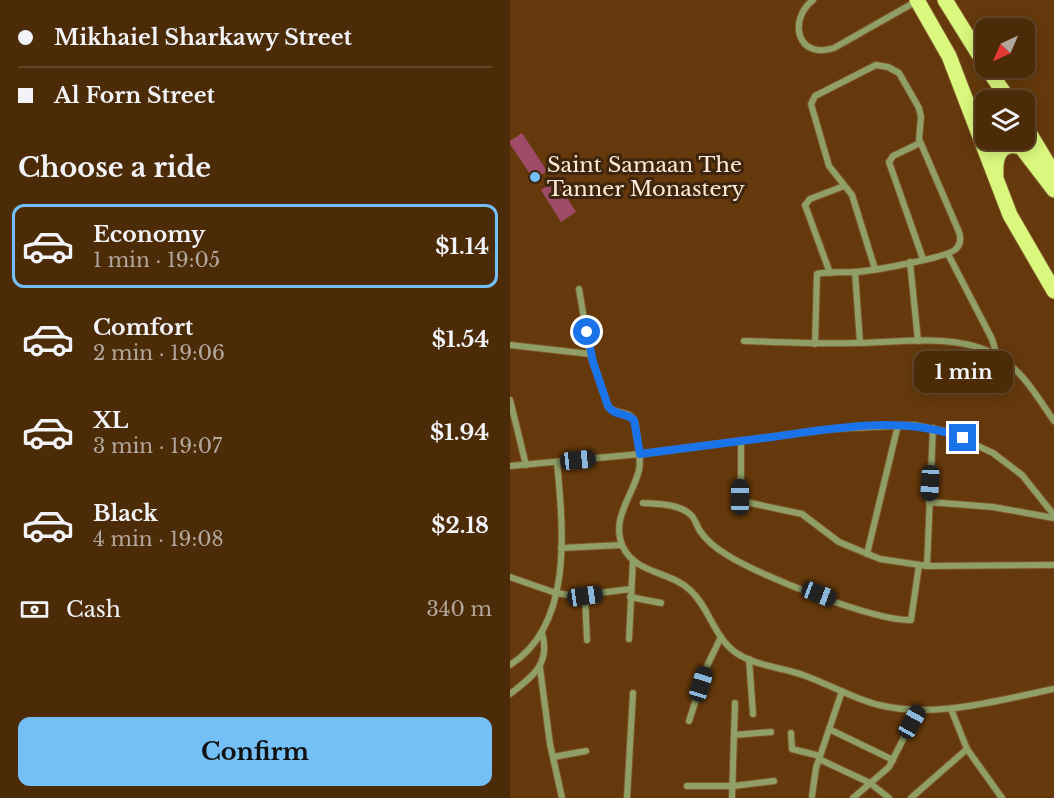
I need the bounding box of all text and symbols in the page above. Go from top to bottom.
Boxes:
north arrow [975,18,1035,78]
map controls [975,18,1035,150]
text: Mikhaiel Sharkawy Street [54,24,352,51]
text: Al Forn Street [54,82,215,109]
button: layers [975,90,1035,150]
text: Choose a ride [18,151,211,184]
place label: Saint Samaan The Tanner Monastery [547,152,745,202]
marker: Saint Samaan The Tanner Monastery [528,170,542,184]
icon: car [21,219,75,273]
text: Economy [93,221,205,248]
text: $1.14 [435,233,489,260]
text: 1 min · 19:05 [93,248,220,272]
icon: car [21,312,75,366]
text: Comfort [93,314,193,341]
route start [573,318,600,345]
text: $1.54 [432,326,489,353]
text: 2 min · 19:06 [93,341,225,365]
callout: 1 min [914,351,1012,393]
text: 1 min [935,360,992,384]
icon: car [21,405,75,459]
text: XL [93,407,128,434]
text: $1.94 [430,419,489,446]
route end [949,424,976,451]
text: 3 min · 19:07 [93,434,222,458]
car [559,449,597,471]
car [920,465,940,501]
car [731,479,749,515]
icon: car [21,498,75,552]
text: Black [93,500,158,527]
text: $2.18 [431,512,489,539]
text: 4 min · 19:08 [93,527,224,551]
car [799,579,839,609]
car [566,585,604,607]
icon: cash [18,593,51,626]
text: Cash [66,596,121,623]
text: 340 m [427,597,492,621]
car [687,664,715,704]
car [895,702,929,742]
button: Confirm [18,717,492,786]

